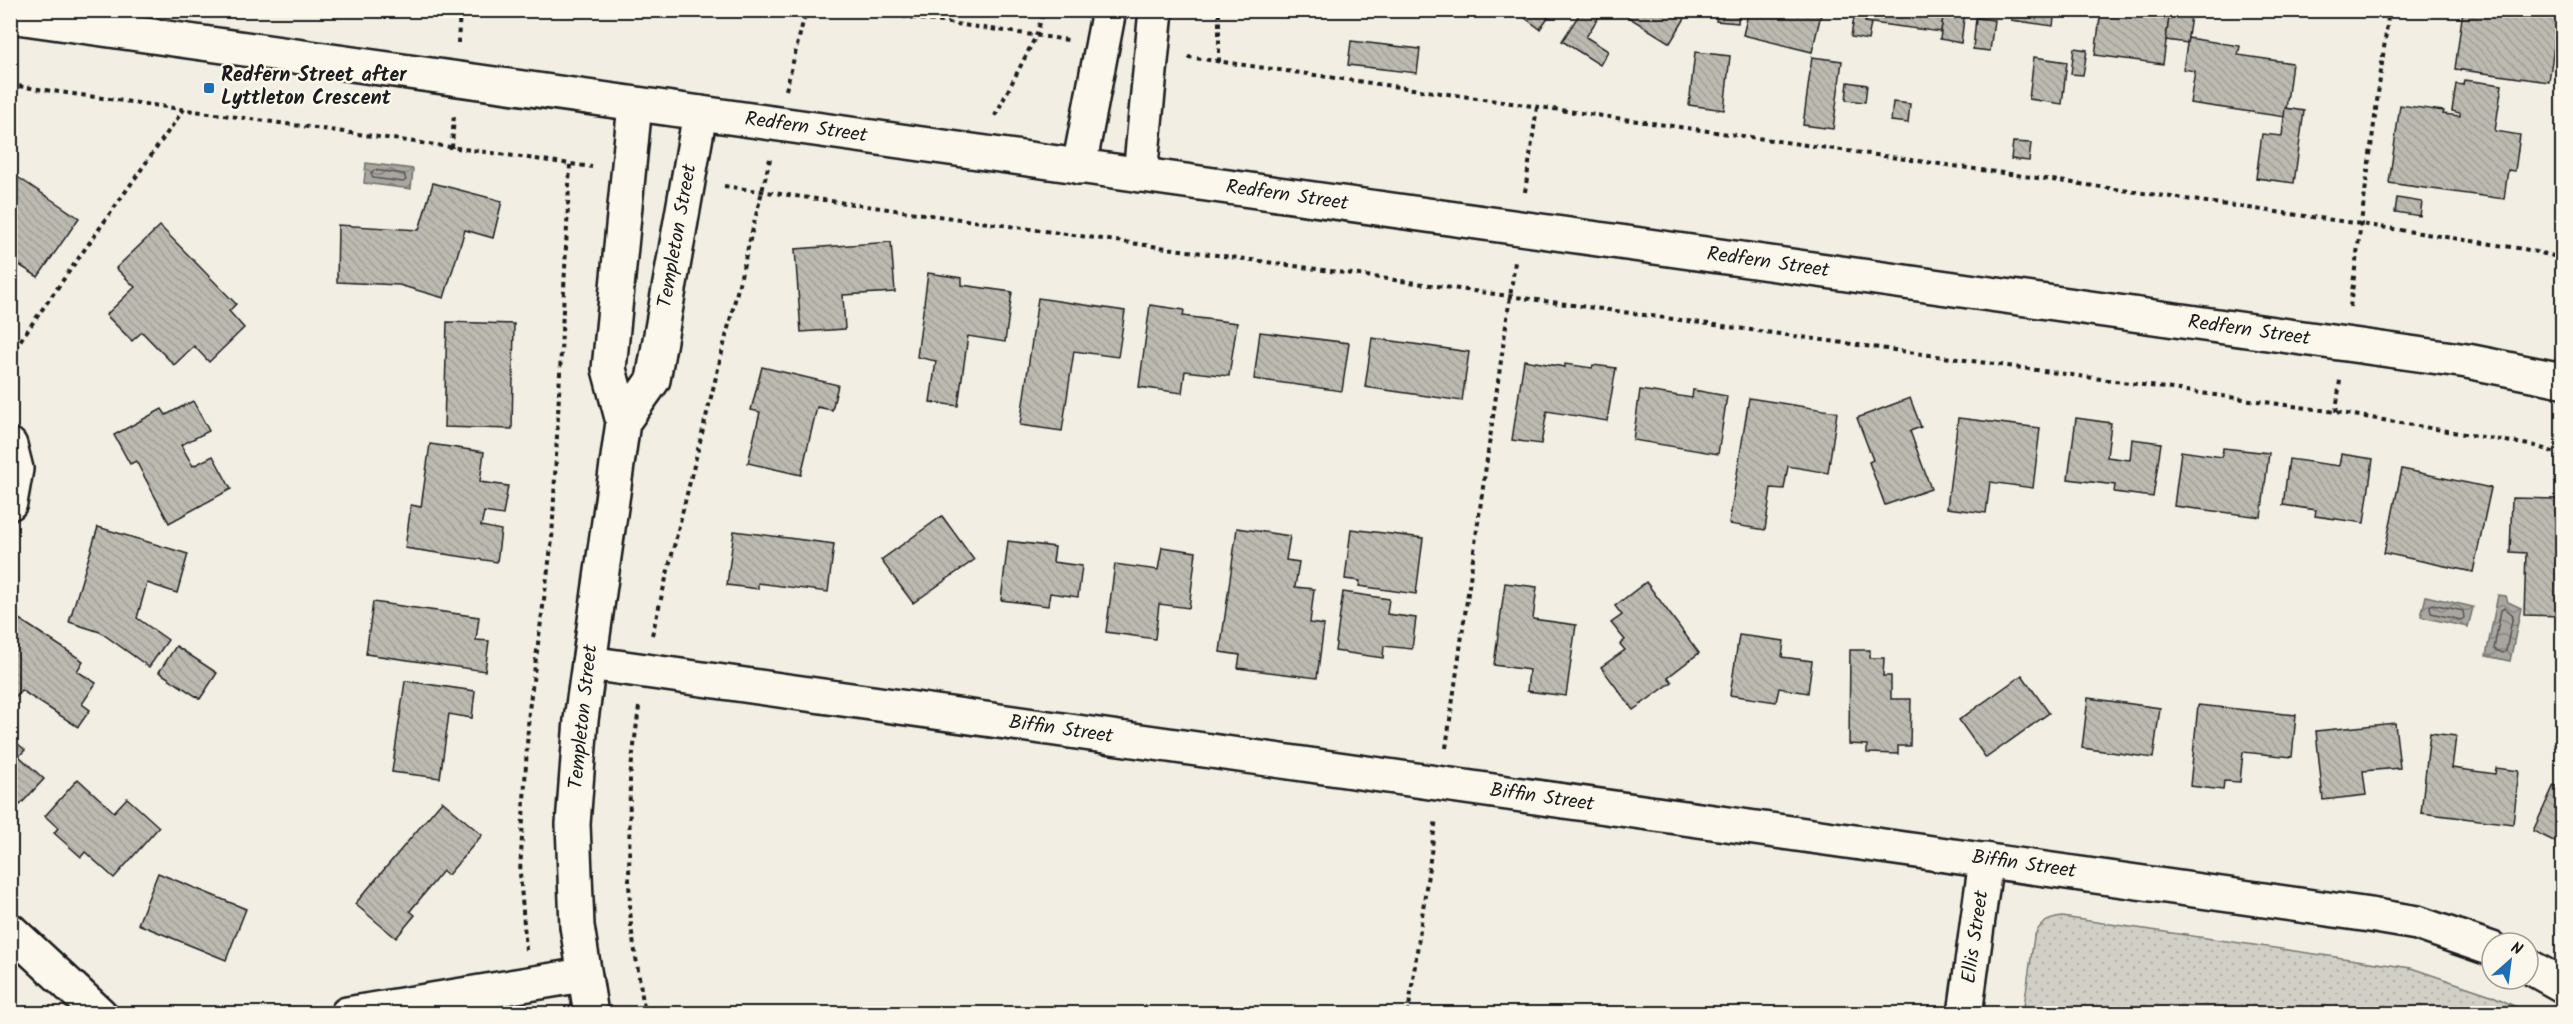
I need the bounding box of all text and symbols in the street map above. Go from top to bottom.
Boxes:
place label: Redfern Street after Lyttleton Crescent [221,60,407,115]
marker: Redfern Street after Lyttleton Crescent [202,81,216,95]
street label: Redfern Street [743,104,869,152]
street label: Templeton Street [650,161,706,310]
street label: Redfern Street [1224,172,1350,220]
street label: Redfern Street [1705,239,1831,287]
street label: Redfern Street [2186,307,2312,355]
street label: Templeton Street [560,643,608,791]
street label: Biffin Street [1007,707,1115,753]
street label: Biffin Street [1488,775,1596,821]
street label: Biffin Street [1970,842,2078,888]
street label: Ellis Street [1954,888,1998,986]
north arrow [2480,931,2540,991]
text: N [2506,936,2527,962]

